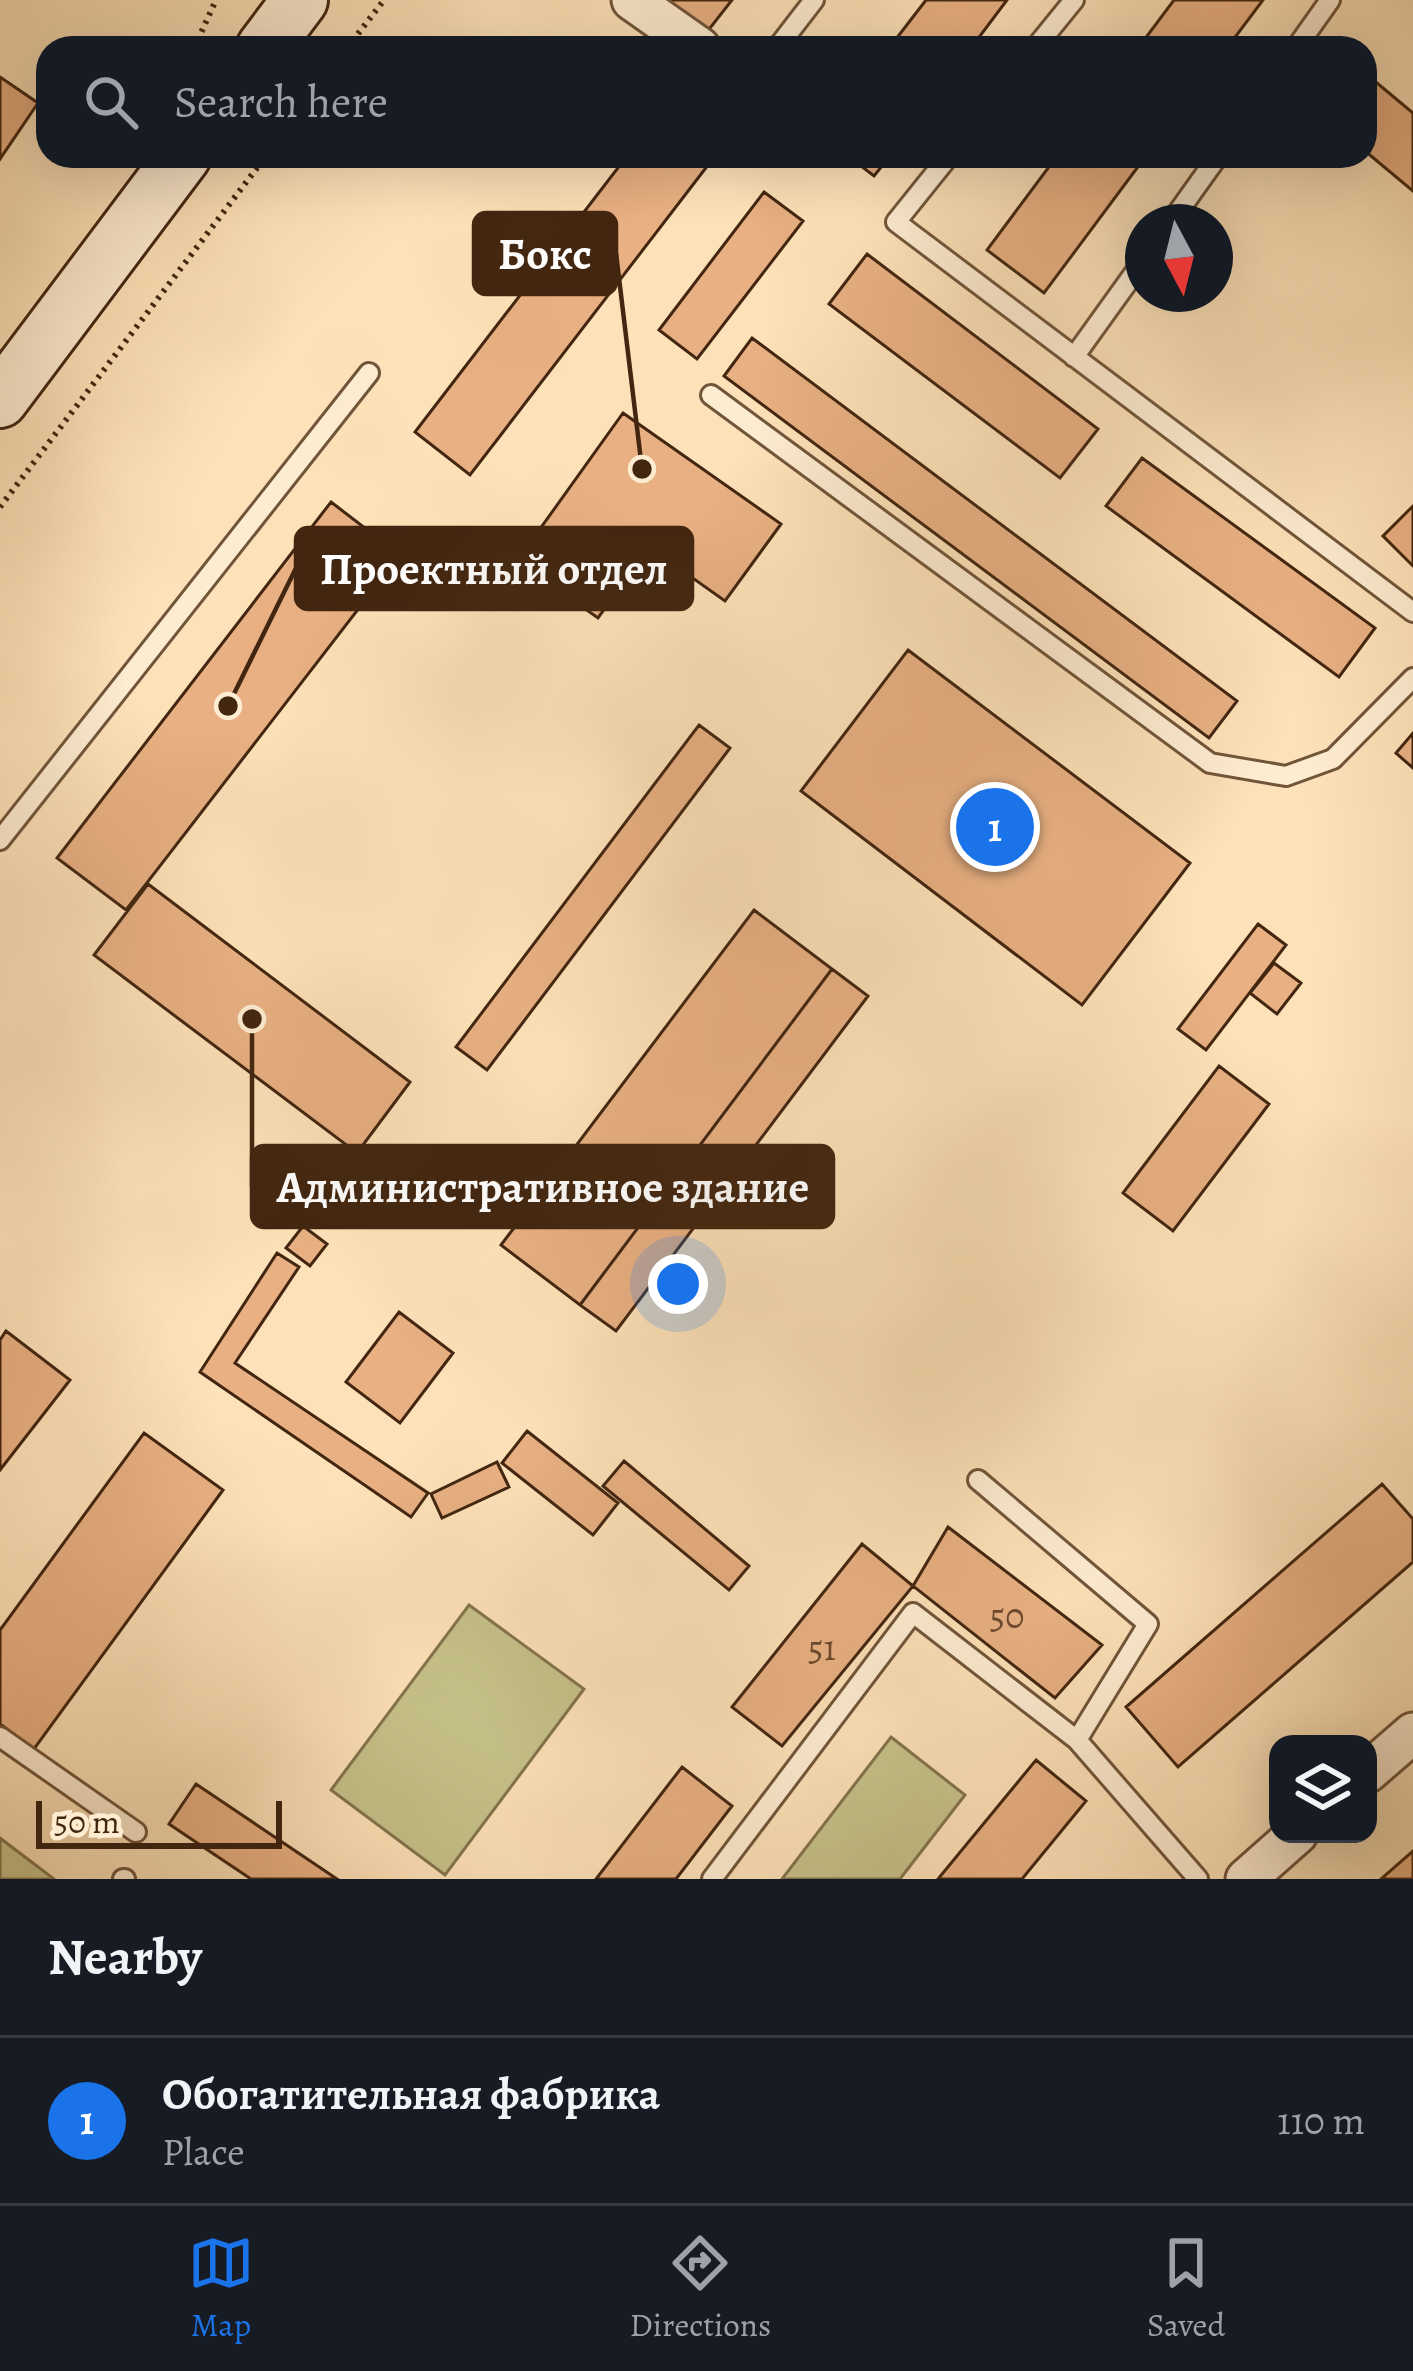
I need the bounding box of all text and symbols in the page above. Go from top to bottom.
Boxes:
search box [36,36,1377,168]
icon: search [78,69,144,135]
text: Search here [174,71,388,133]
north arrow [1125,204,1233,312]
callout: Бокс [474,213,616,294]
text: Бокс [498,223,592,285]
callout: Проектный отдел [296,528,692,609]
text: Проектный отдел [320,538,668,600]
pin: 1 [956,782,1034,872]
callout: Административное здание [252,1146,833,1227]
text: Административное здание [276,1156,809,1218]
your location [648,1254,708,1314]
house number: 50 [990,1591,1024,1640]
house number: 51 [808,1623,836,1672]
map controls [1269,1735,1377,1843]
button: layers [1269,1735,1377,1843]
scale bar [36,1795,282,1848]
text: 50 m [54,1799,120,1844]
text: Nearby [48,1922,202,1992]
text: Обогатительная фабрика [162,2063,660,2125]
text: 1 [80,2094,94,2147]
text: 110 m [1277,2094,1365,2147]
text: Place [162,2125,245,2178]
tab: Map [188,2230,254,2347]
tab: Directions [630,2230,771,2347]
tab: Saved [1147,2230,1225,2347]

